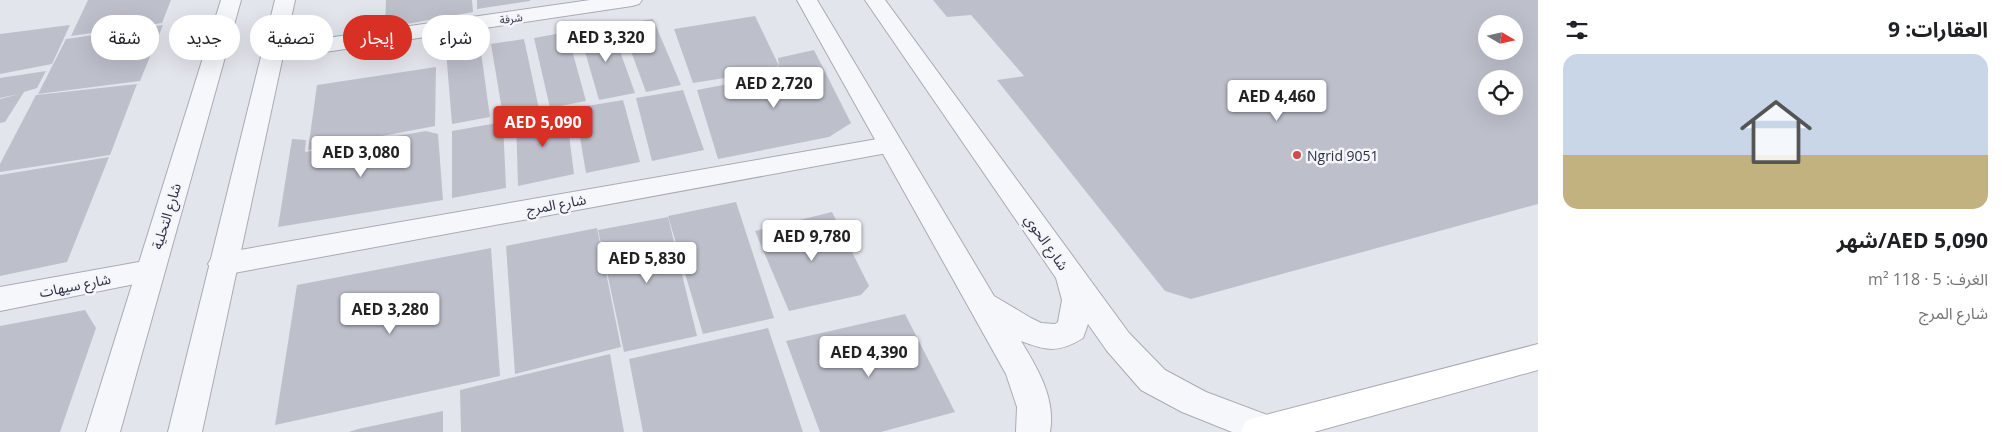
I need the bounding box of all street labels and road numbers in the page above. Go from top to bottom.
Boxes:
street label: شرفة [499,9,524,27]
street label: شارع التحلية [147,181,187,252]
street label: شارع المرج [525,189,588,221]
street label: شارع الحوي [1019,210,1073,275]
street label: شارع سيهات [38,269,113,303]

